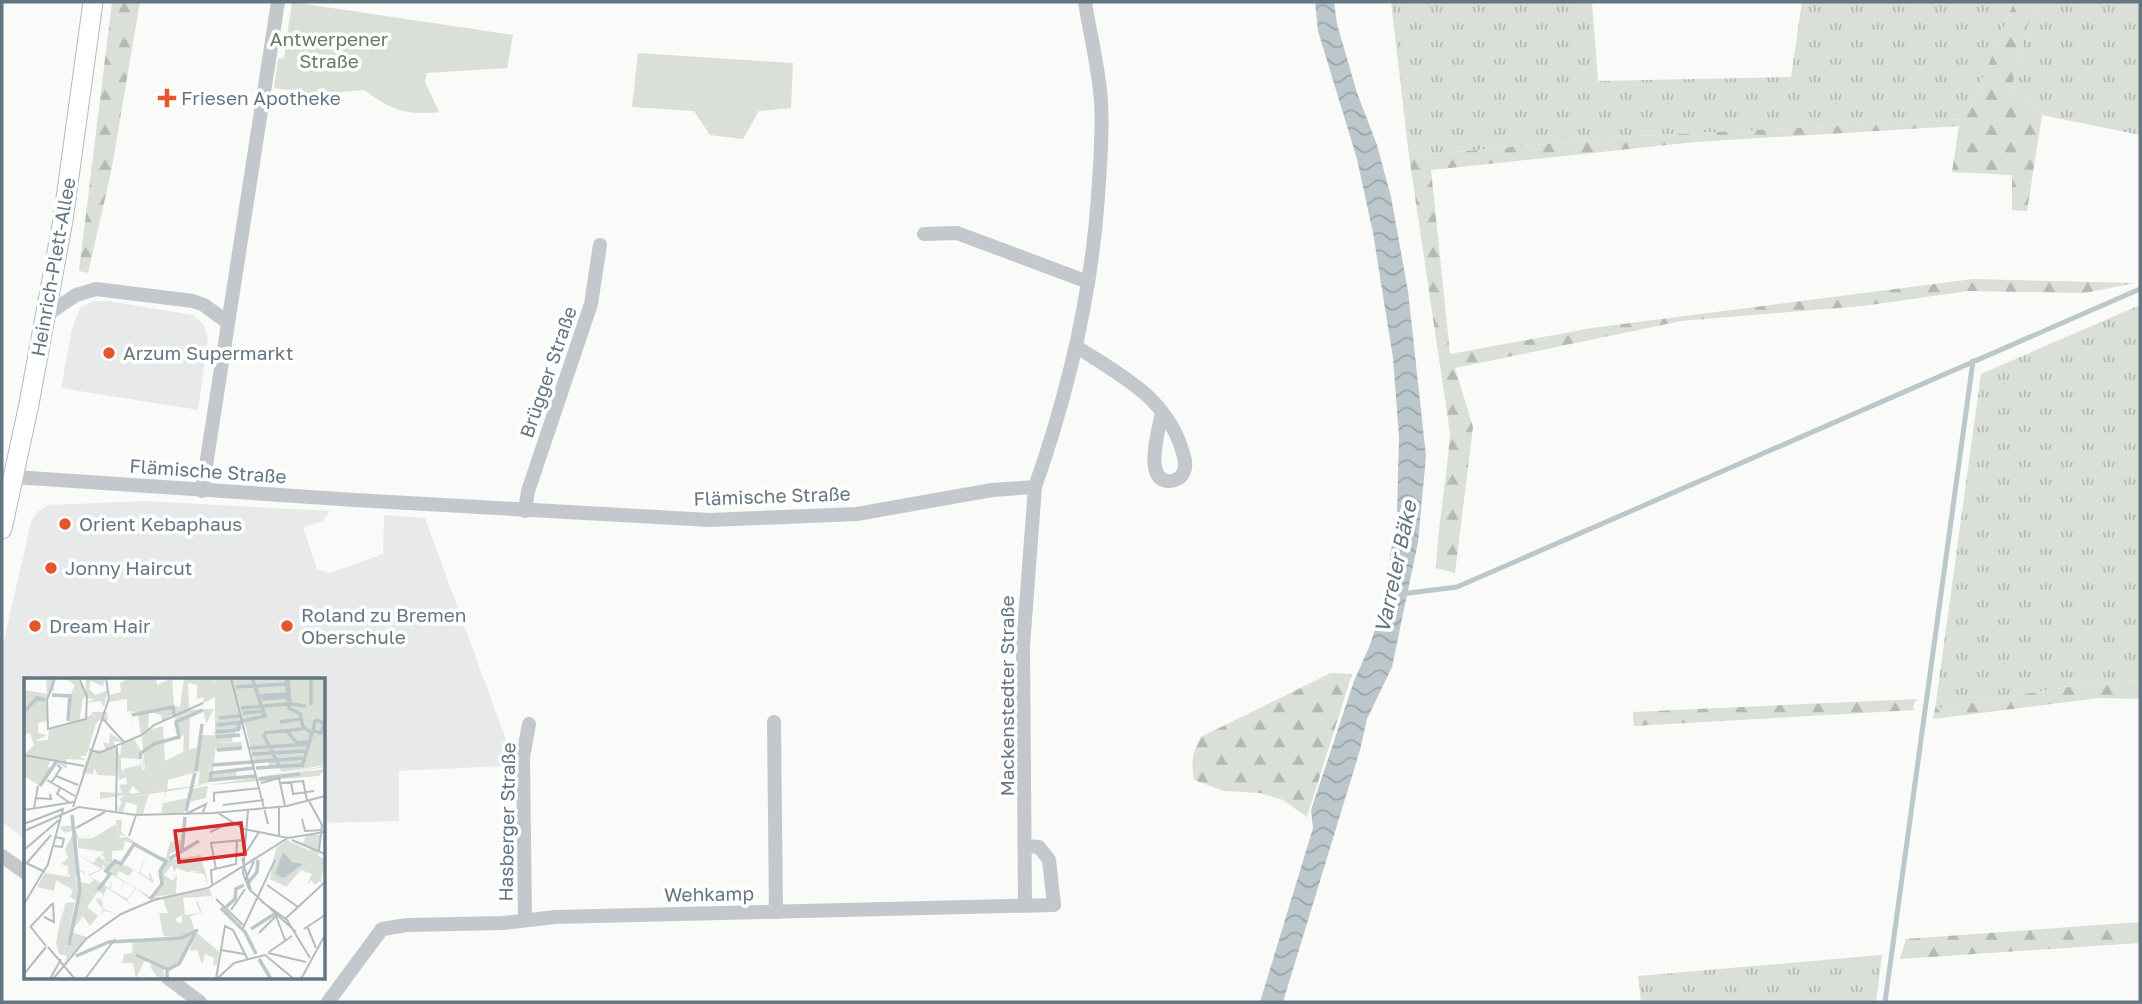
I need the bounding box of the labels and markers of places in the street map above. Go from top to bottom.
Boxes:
place label: Friesen Apotheke [181,86,341,109]
marker: Friesen Apotheke [159,90,175,106]
place label: Arzum Supermarkt [123,341,294,364]
marker: Arzum Supermarkt [101,345,117,361]
place label: Orient Kebaphaus [79,512,242,535]
marker: Orient Kebaphaus [57,516,73,532]
place label: Jonny Haircut [65,556,192,579]
marker: Jonny Haircut [43,560,59,576]
place label: Roland zu Bremen Oberschule [301,603,467,648]
place label: Dream Hair [49,614,151,637]
marker: Dream Hair [27,618,43,634]
marker: Roland zu Bremen Oberschule [279,618,295,634]

